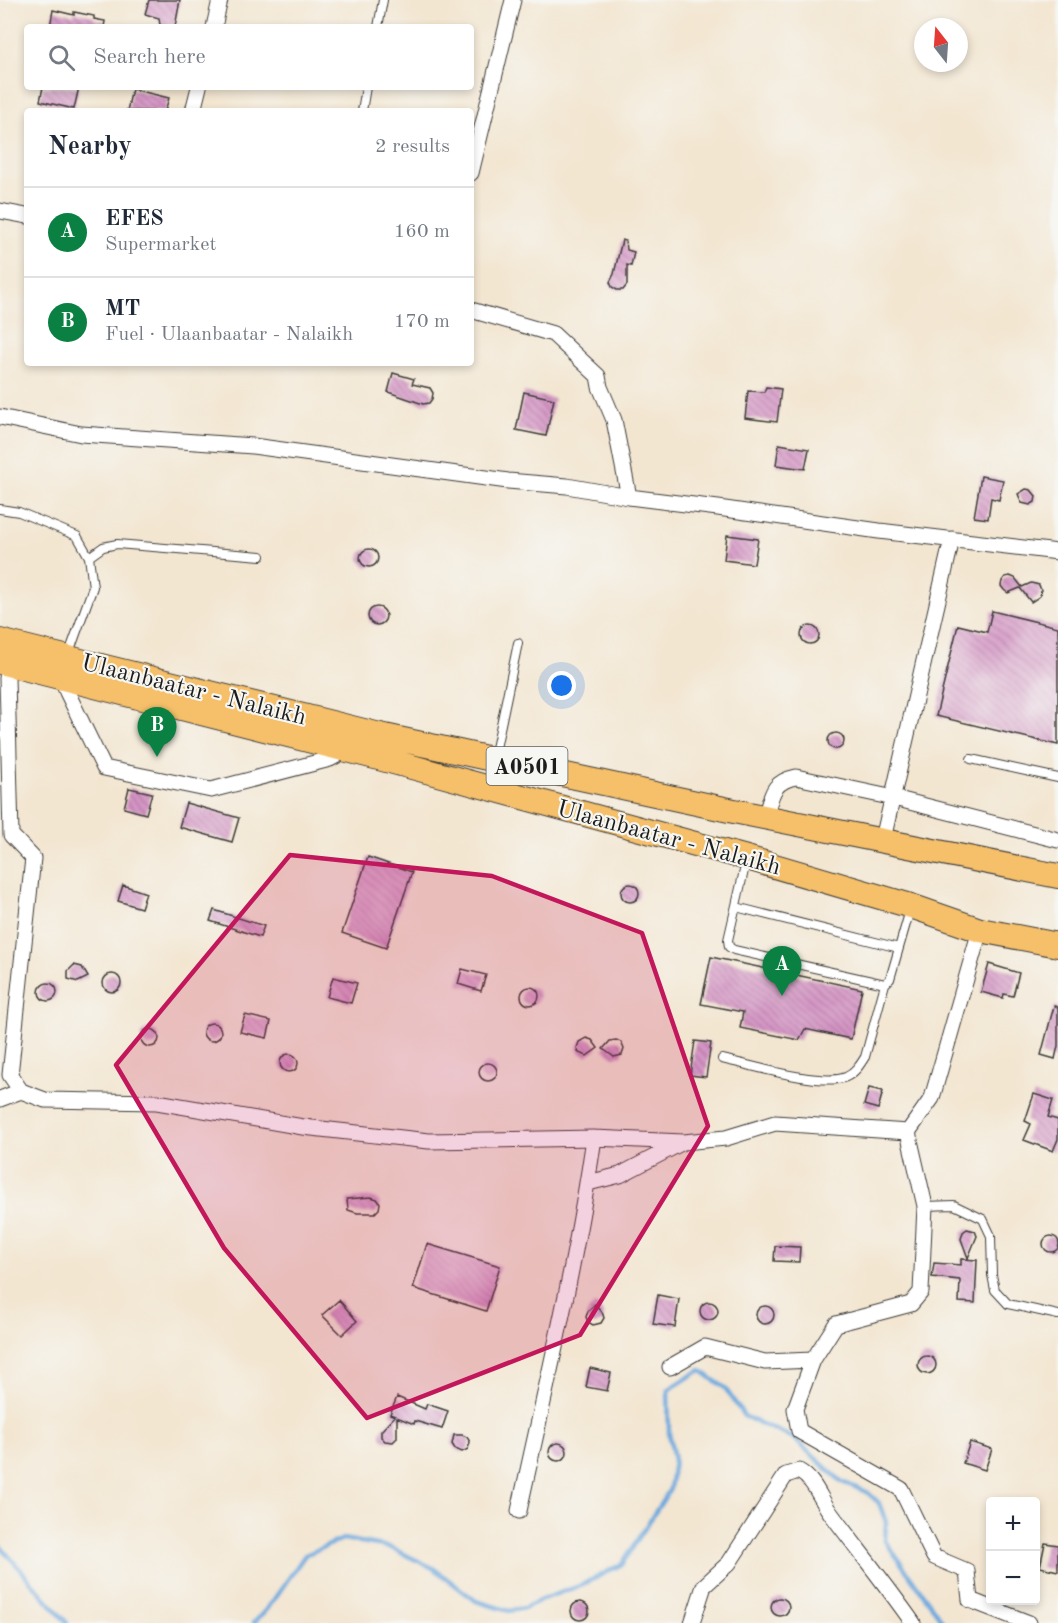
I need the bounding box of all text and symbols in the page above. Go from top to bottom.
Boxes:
north arrow [914,18,968,72]
search box [24,24,474,90]
icon: search [45,41,78,74]
text: Search here [93,46,206,68]
text: Nearby [48,134,132,160]
text: 2 results [375,137,450,157]
text: EFES [105,208,164,230]
text: A [60,222,75,242]
text: 160 m [394,222,450,242]
text: Supermarket [105,235,216,255]
text: MT [105,298,140,320]
text: B [60,312,75,332]
text: 170 m [394,312,450,332]
text: Fuel · Ulaanbaatar - Nalaikh [105,325,353,345]
street label: Ulaanbaatar - Nalaikh [79,651,308,731]
your location [547,671,576,700]
pin: B [138,708,176,757]
road number: A0501 [486,747,568,785]
street label: Ulaanbaatar - Nalaikh [554,797,783,880]
pin: A [762,946,802,996]
map controls [986,1497,1040,1605]
button: + [986,1497,1040,1551]
button: − [986,1551,1040,1605]

